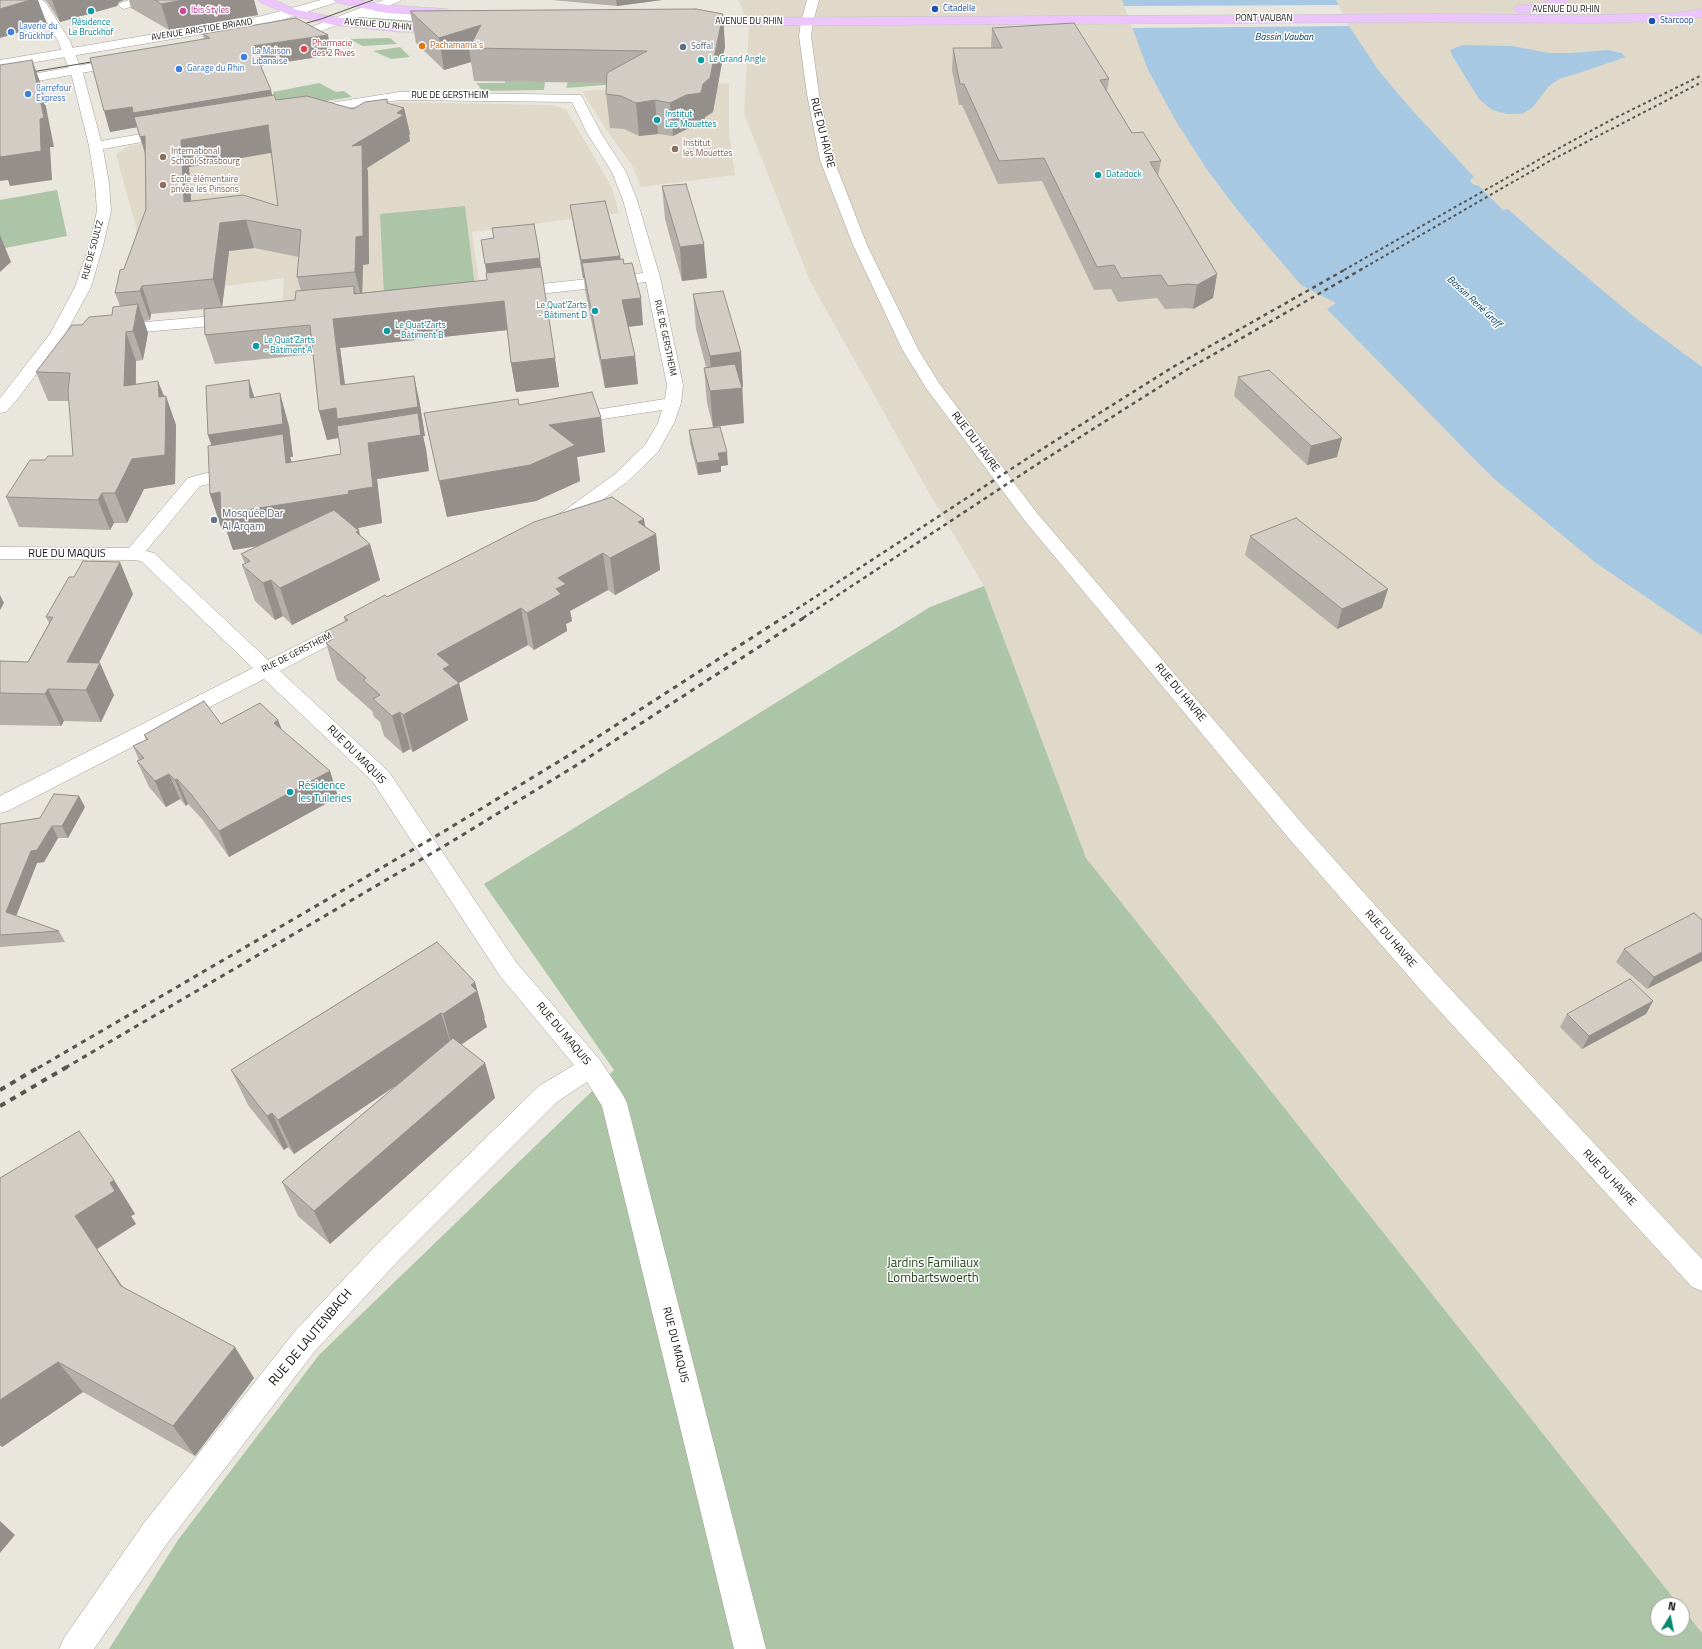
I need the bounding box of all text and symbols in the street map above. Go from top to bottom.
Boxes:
marker: Citadelle [930,4,940,14]
place label: Citadelle [943,4,976,14]
street label: AVENUE DU RHIN [1532,5,1600,15]
marker: Résidence Le Bruckhof [86,6,96,16]
marker: Ibis Styles [178,6,188,16]
place label: Ibis Styles [191,6,229,16]
street label: PONT VAUBAN [1235,14,1293,24]
marker: Starcoop [1647,16,1657,26]
place label: Starcoop [1660,16,1694,26]
street label: AVENUE ARISTIDE BRIAND [151,17,253,43]
street label: AVENUE DU RHIN [344,17,412,33]
street label: AVENUE DU RHIN [715,17,783,27]
place label: Résidence Le Bruckhof [68,18,114,39]
place label: Laverie du Brückhof [19,22,58,43]
marker: Laverie du Brückhof [6,27,16,37]
water label: Bassin Vauban [1255,32,1313,44]
place label: Pharmacie des 2 Rives [312,39,355,60]
marker: Pachamama's [417,41,427,51]
place label: Pachamama's [430,41,483,51]
marker: Soffal [678,42,688,52]
place label: Soffal [691,42,713,52]
marker: Pharmacie des 2 Rives [299,44,309,54]
place label: La Maison Libanaise [252,47,291,68]
marker: La Maison Libanaise [239,52,249,62]
marker: Le Grand Angle [696,55,706,65]
place label: Le Grand Angle [709,55,766,65]
marker: Garage du Rhin [174,64,184,74]
place label: Garage du Rhin [187,64,245,74]
place label: Carrefour Express [36,84,72,105]
marker: Carrefour Express [23,89,33,99]
street label: RUE DE GERSTHEIM [411,91,489,101]
street label: RUE DU HAVRE [807,97,837,169]
place label: Institut Les Mouettes [665,110,717,131]
marker: Institut Les Mouettes [652,115,662,125]
place label: Institut les Mouettes [683,139,732,160]
marker: Institut les Mouettes [670,144,680,154]
place label: International School Strasbourg [171,147,240,168]
marker: International School Strasbourg [158,152,168,162]
marker: Datadock [1093,170,1103,180]
place label: Datadock [1106,170,1142,180]
place label: Ecole élémentaire privée les Pinsons [171,175,239,196]
marker: Ecole élémentaire privée les Pinsons [158,180,168,190]
street label: RUE DE SOULTZ [80,219,106,281]
water label: Bassin René Graff [1444,274,1504,330]
street label: RUE DE GERSTHEIM [652,299,678,377]
place label: Le Quat'Zarts - Bâtiment D [536,301,587,322]
marker: Le Quat'Zarts - Bâtiment D [590,306,600,316]
place label: Le Quat'Zarts - Bâtiment B [395,321,446,342]
marker: Le Quat'Zarts - Bâtiment B [382,326,392,336]
place label: Le Quat'Zarts - Bâtiment A [264,336,315,357]
marker: Le Quat'Zarts - Bâtiment A [251,341,261,351]
street label: RUE DU HAVRE [948,409,1002,475]
place label: Mosquée Dar Al Arqam [222,507,284,533]
marker: Mosquée Dar Al Arqam [209,515,219,525]
street label: RUE DU MAQUIS [28,547,106,561]
street label: RUE DE GERSTHEIM [260,631,334,675]
street label: RUE DU HAVRE [1152,661,1208,725]
street label: RUE DU MAQUIS [324,723,388,787]
place label: Résidence les Tuileries [298,779,352,805]
marker: Résidence les Tuileries [285,787,295,797]
street label: RUE DU HAVRE [1361,908,1419,970]
street label: RUE DU MAQUIS [533,1000,593,1068]
street label: RUE DU HAVRE [1580,1147,1638,1209]
park label: Jardins Familiaux Lombartswoerth [887,1256,979,1287]
street label: RUE DE LAUTENBACH [266,1287,356,1389]
street label: RUE DU MAQUIS [659,1306,691,1384]
north arrow [1650,1597,1690,1637]
text: N [1667,1598,1677,1615]

